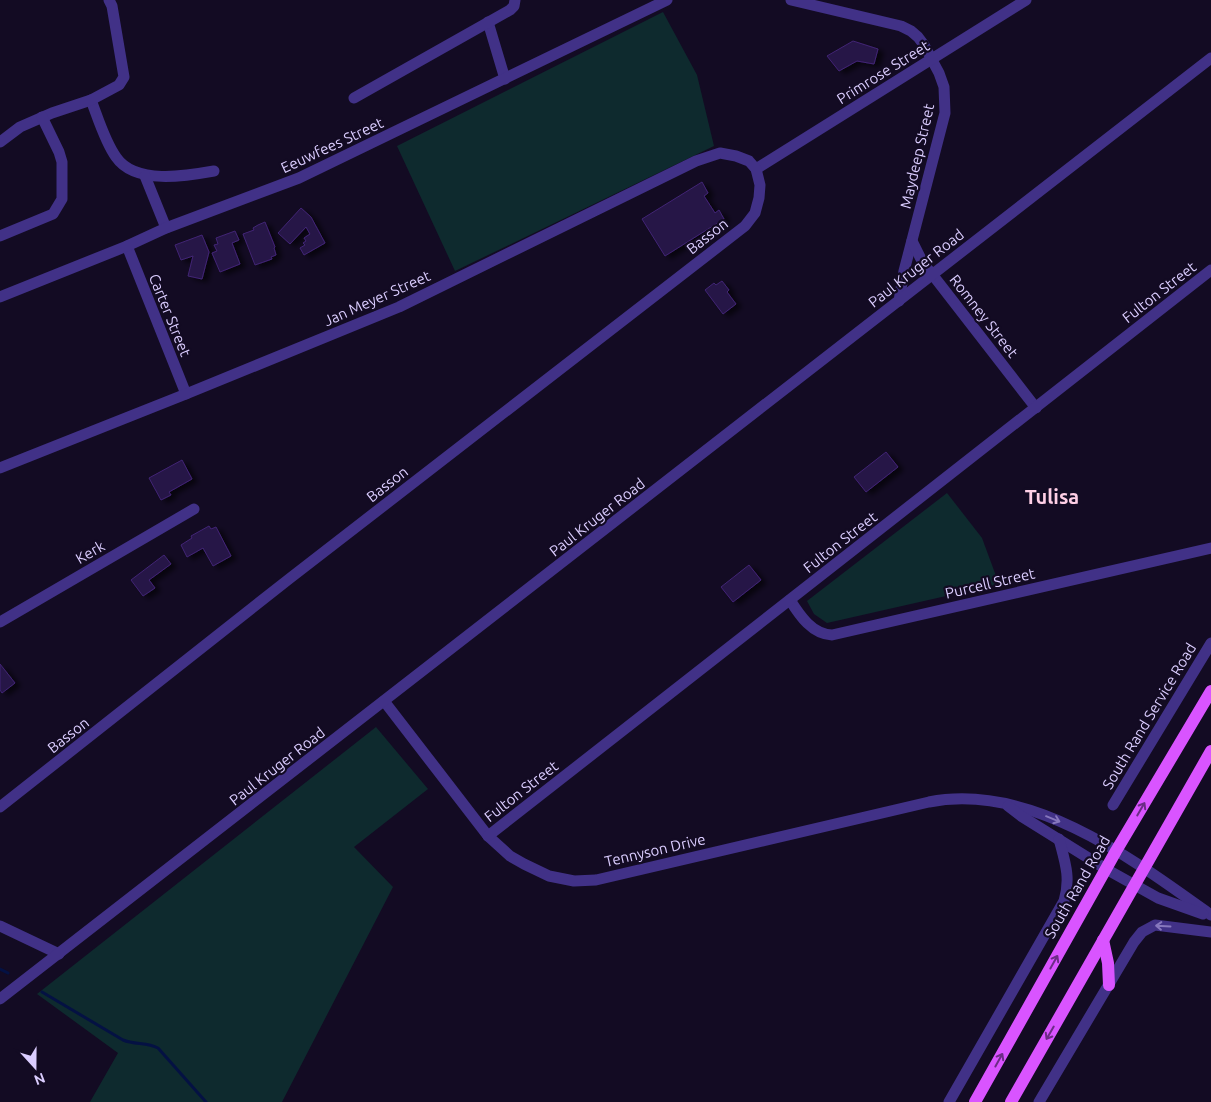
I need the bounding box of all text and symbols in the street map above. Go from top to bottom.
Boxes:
street label: Primrose Street [834,37,932,107]
street label: Maydeep Street [897,102,937,210]
street label: Eeuwfees Street [278,114,386,176]
street label: Basson [683,215,731,257]
street label: Paul Kruger Road [865,225,967,311]
street label: Fulton Street [1119,258,1199,326]
street label: Jan Meyer Street [321,267,433,329]
street label: Carter Street [146,271,194,359]
street label: Romney Street [946,271,1022,361]
street label: Basson [363,463,411,505]
street label: Paul Kruger Road [546,474,648,560]
district label: Tulisa [1025,485,1079,508]
street label: Fulton Street [800,508,880,576]
street label: Kerk [73,537,108,567]
street label: Purcell Street [943,564,1037,602]
street label: South Rand Service Road [1099,640,1199,792]
street label: Basson [44,714,92,756]
street label: Paul Kruger Road [226,723,328,809]
street label: Fulton Street [481,757,561,825]
one-way arrow [1137,803,1147,817]
one-way arrow [1045,814,1060,824]
street label: Tennyson Drive [603,830,707,870]
street label: South Rand Road [1041,833,1113,941]
one-way arrow [1155,922,1171,931]
one-way arrow [1049,956,1059,970]
one-way arrow [1045,1025,1055,1040]
north arrow [10,1042,60,1092]
one-way arrow [994,1053,1004,1067]
text: N [32,1070,47,1088]

